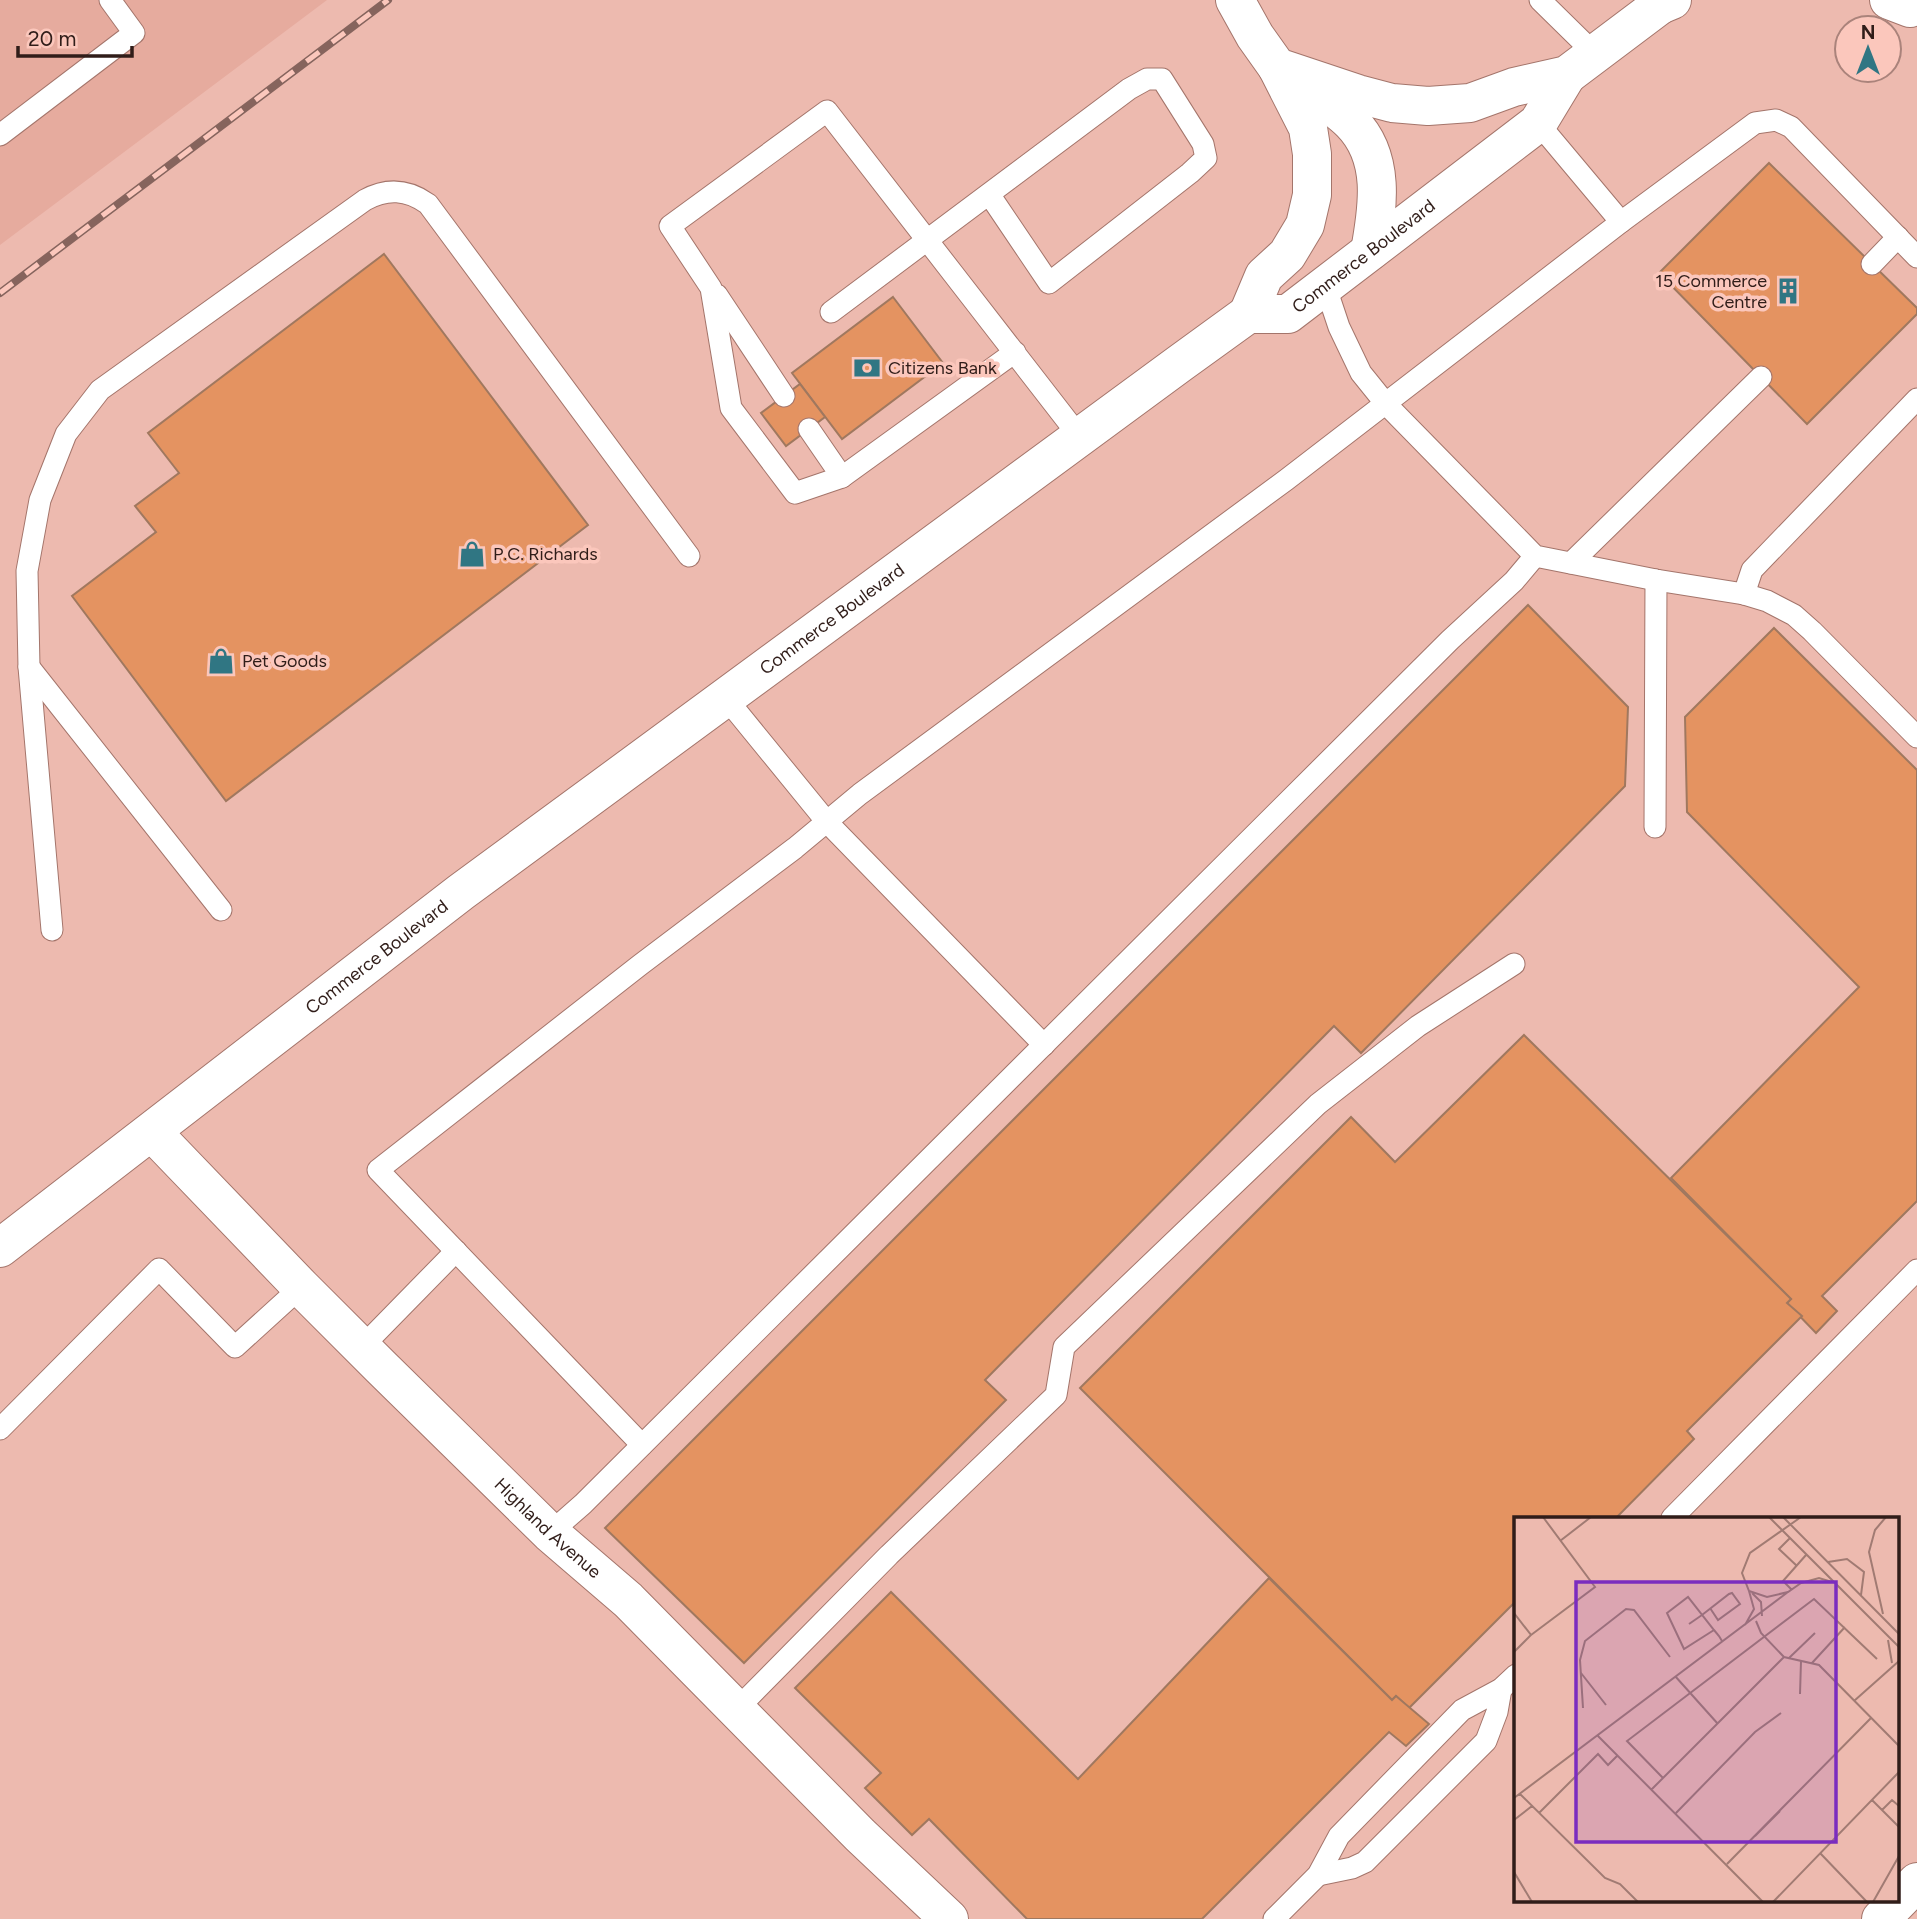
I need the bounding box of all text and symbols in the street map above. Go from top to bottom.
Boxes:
scale bar [18,14,131,58]
north arrow [1833,14,1903,84]
text: N [1861,21,1875,44]
text: 20 m [28,26,76,51]
street label: Commerce Boulevard [1288,195,1439,318]
place label: 15 Commerce Centre [1655,270,1767,313]
building icon: 15 Commerce Centre [1773,276,1803,306]
bank icon: Citizens Bank [852,353,882,383]
place label: Citizens Bank [888,357,997,379]
shop icon: P.C. Richards [457,539,487,569]
place label: P.C. Richards [493,543,598,565]
street label: Commerce Boulevard [755,559,909,680]
shop icon: Pet Goods [206,646,236,676]
place label: Pet Goods [242,650,327,672]
street label: Commerce Boulevard [301,895,452,1019]
street label: Highland Avenue [490,1473,606,1583]
inset map [1514,1517,1899,1902]

